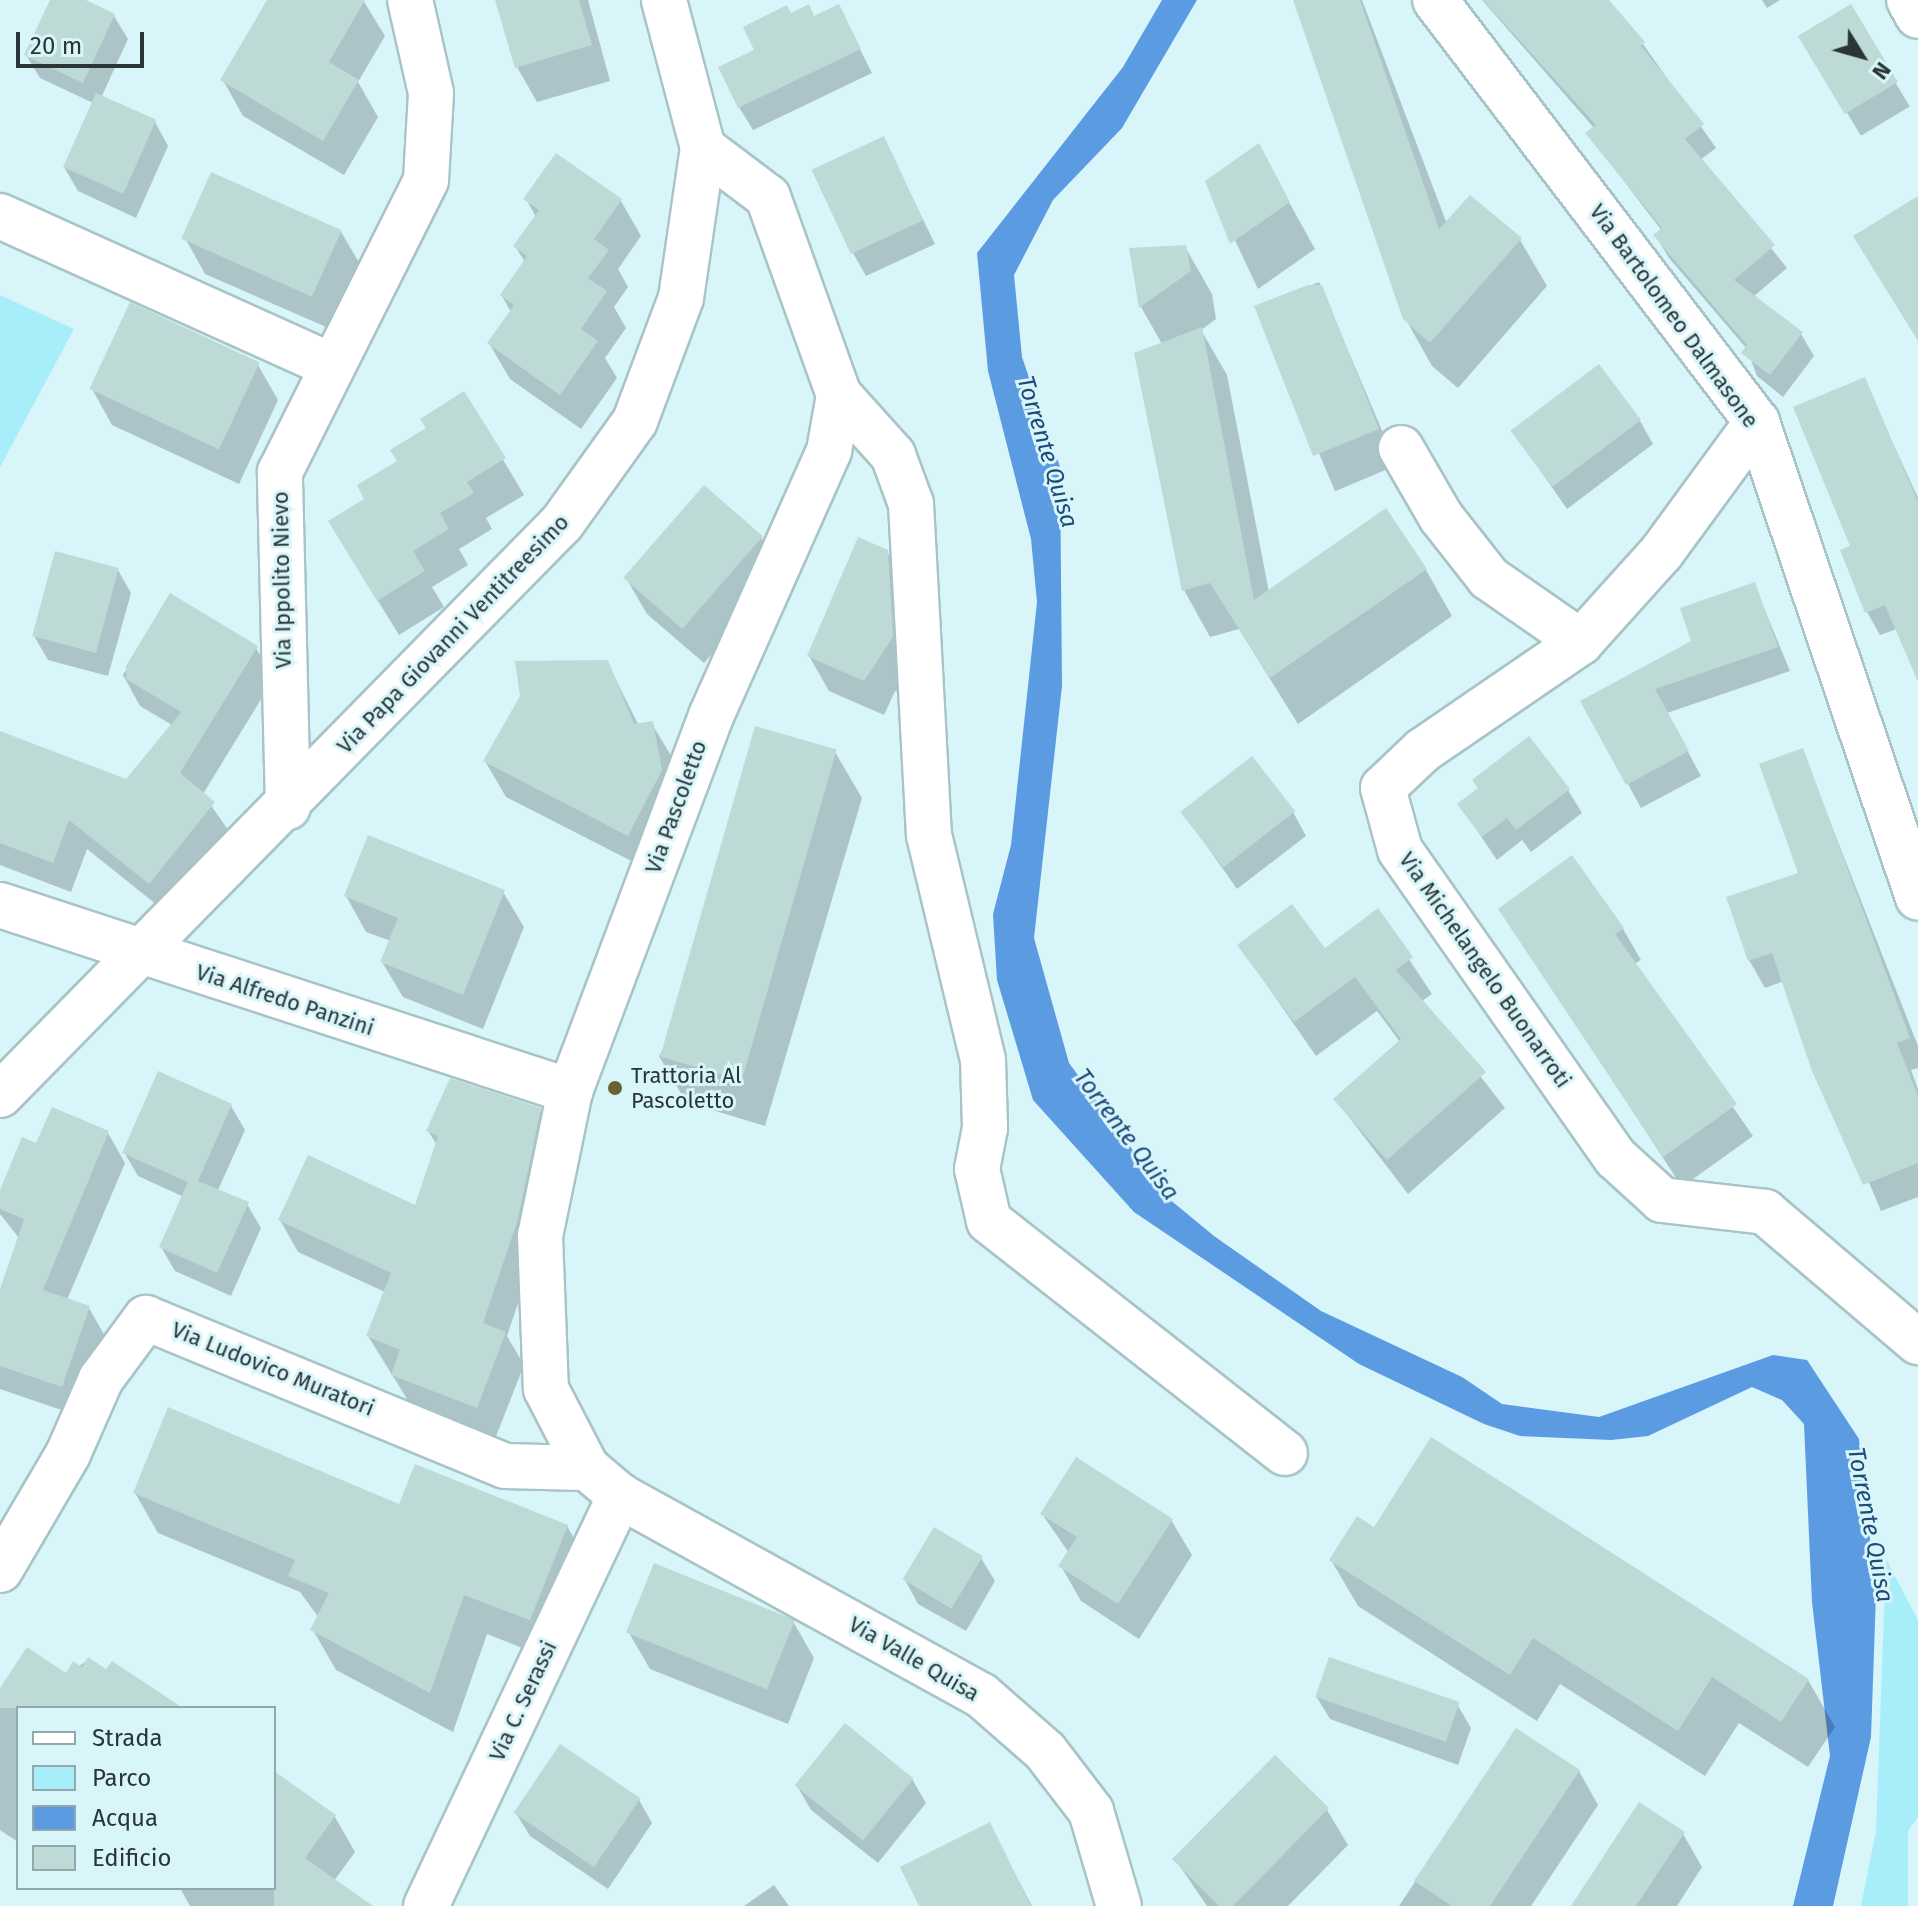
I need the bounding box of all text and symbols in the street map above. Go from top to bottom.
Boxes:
scale bar [20,16,148,66]
north arrow [1822,16,1902,96]
text: 20 m [30,32,82,60]
text: N [1866,57,1897,85]
street label: Via Bartolomeo Dalmasone [1584,199,1764,433]
water label: Torrente Quisa [1010,373,1084,531]
street label: Via Ippolito Nievo [267,491,297,669]
street label: Via Papa Giovanni Ventitreesimo [332,509,574,759]
street label: Via Pascoletto [640,737,712,877]
street label: Via Michelangelo Buonarroti [1393,847,1577,1093]
street label: Via Alfredo Panzini [193,959,377,1041]
place label: Trattoria Al Pascoletto [631,1062,741,1114]
water label: Torrente Quisa [1067,1064,1185,1206]
marker: Trattoria Al Pascoletto [606,1079,624,1097]
street label: Via Ludovico Muratori [168,1316,378,1422]
water label: Torrente Quisa [1841,1445,1899,1605]
street label: Via Valle Quisa [844,1611,984,1707]
street label: Via C. Serassi [484,1637,562,1765]
legend [16,1706,276,1890]
text: Strada [92,1724,163,1752]
text: Parco [92,1764,151,1792]
text: Acqua [92,1804,158,1832]
text: Edificio [92,1844,172,1872]

